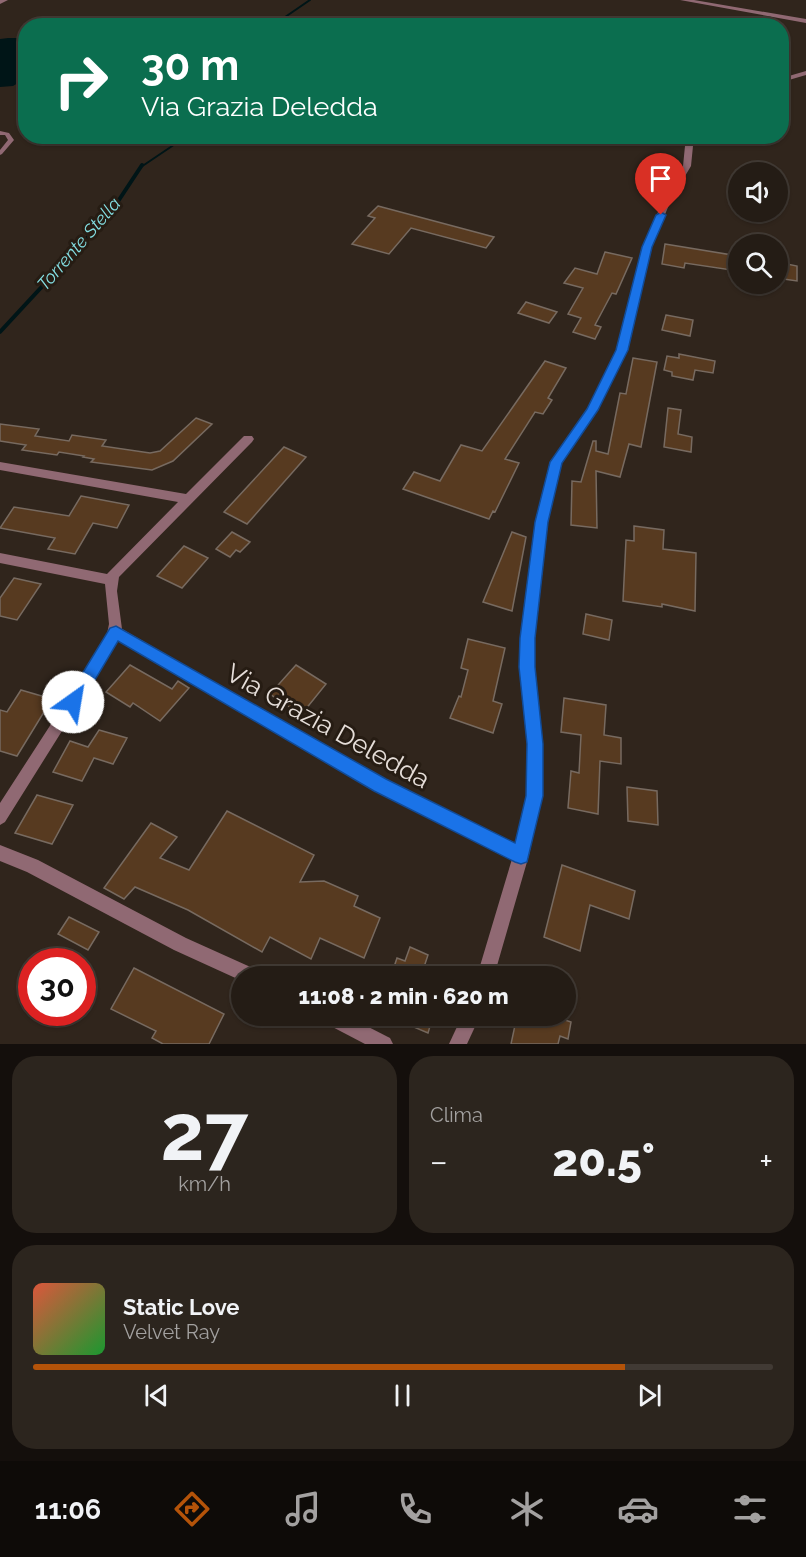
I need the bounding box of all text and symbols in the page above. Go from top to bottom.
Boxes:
text: 30 m [141,41,239,90]
icon: right [42,42,120,120]
text: Via Grazia Deledda [141,91,378,122]
pin [635,153,686,215]
icon: arrive [644,162,677,195]
map controls [728,162,788,294]
button: sound [728,162,788,222]
water label: Torrente Stella [33,193,125,294]
button: search [728,234,788,294]
street label: Via Grazia Deledda [221,658,435,794]
position arrow [41,670,105,734]
speed limit sign: 30 [18,948,96,1026]
text: 11:08 · 2 min · 620 m [299,983,508,1009]
text: 27 [161,1087,248,1178]
text: Clima [430,1103,483,1127]
text: 20.5° [552,1134,655,1187]
text: − [430,1142,448,1181]
text: + [759,1142,773,1181]
text: km/h [178,1172,231,1196]
text: Static Love [123,1294,240,1320]
text: Velvet Ray [123,1320,220,1344]
icon: previous [140,1379,173,1412]
icon: pause [386,1379,419,1412]
icon: next [633,1379,666,1412]
icon: directions [171,1488,213,1530]
icon: music [282,1488,324,1530]
icon: phone [394,1488,436,1530]
icon: climate [506,1488,548,1530]
icon: car [617,1488,659,1530]
icon: filters [729,1488,771,1530]
text: 11:06 [35,1494,101,1525]

